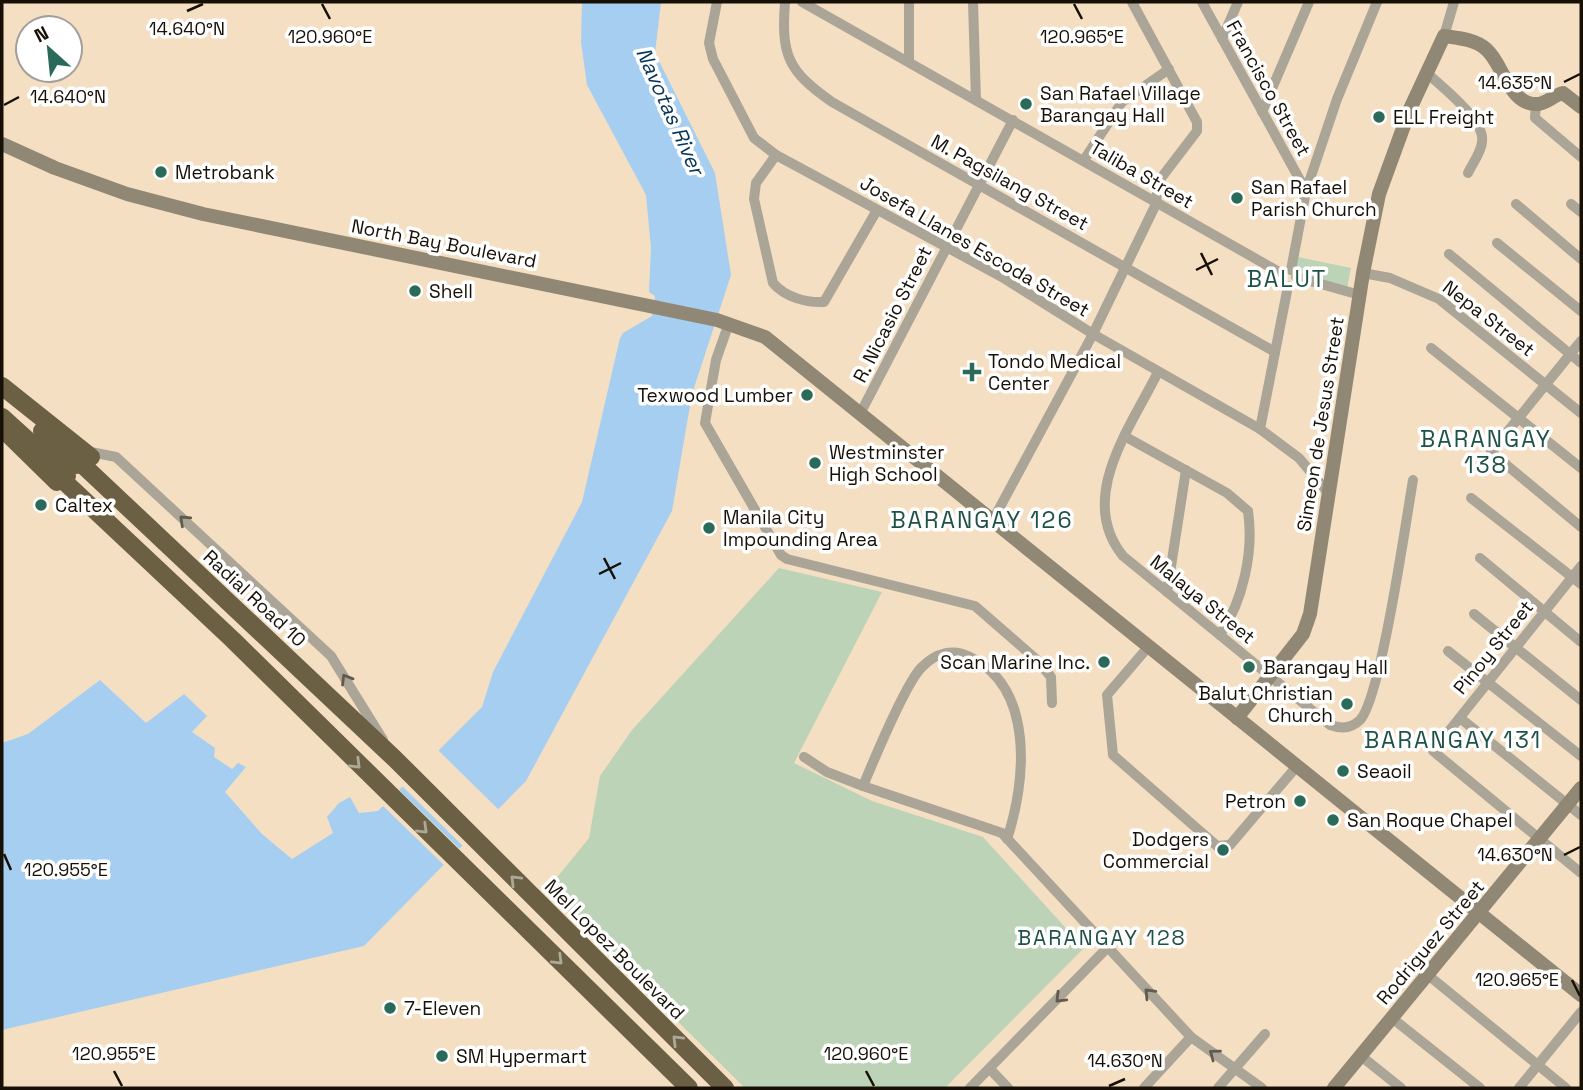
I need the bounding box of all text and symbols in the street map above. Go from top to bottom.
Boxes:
north arrow [14,14,84,84]
street label: Francisco Street [1221,16,1316,161]
text: 14.640°N [149,17,225,40]
text: N [30,20,53,48]
text: 120.960°E [288,25,372,48]
text: 120.965°E [1040,25,1124,48]
water label: Navotas River [630,43,711,181]
text: 14.635°N [1478,71,1552,94]
place label: San Rafael Village Barangay Hall [1040,81,1201,128]
text: 14.640°N [30,85,106,108]
marker: San Rafael Village Barangay Hall [1018,96,1034,112]
place label: ELL Freight [1393,105,1494,130]
marker: ELL Freight [1371,109,1387,125]
street label: M. Pagsilang Street [926,129,1093,236]
street label: Taliba Street [1085,135,1198,214]
place label: Metrobank [175,160,275,185]
marker: Metrobank [153,164,169,180]
street label: Josefa Llanes Escoda Street [855,170,1094,323]
place label: San Rafael Parish Church [1251,175,1377,222]
marker: San Rafael Parish Church [1229,190,1245,206]
street label: North Bay Boulevard [349,213,539,274]
street label: R. Nicasio Street [847,242,938,387]
district label: BALUT [1247,264,1327,294]
street label: Nepa Street [1438,275,1540,362]
place label: Shell [429,279,473,304]
marker: Shell [407,283,423,299]
street label: Simeon de Jesus Street [1291,315,1350,533]
place label: Tondo Medical Center [988,349,1121,396]
marker: Tondo Medical Center [962,362,982,382]
place label: Texwood Lumber [637,383,793,408]
marker: Texwood Lumber [799,387,815,403]
district label: BARANGAY 138 [1420,424,1552,480]
place label: Westminster High School [829,440,944,487]
marker: Westminster High School [807,455,823,471]
place label: Caltex [55,493,113,518]
marker: Caltex [33,497,49,513]
place label: Manila City Impounding Area [723,505,878,552]
district label: BARANGAY 126 [891,505,1073,535]
one-way arrow [179,516,192,528]
marker: Manila City Impounding Area [701,520,717,536]
street label: Radial Road 10 [198,544,311,652]
street label: Malaya Street [1145,549,1260,649]
street label: Pinoy Street [1448,595,1539,699]
place label: Scan Marine Inc. [940,650,1090,675]
marker: Scan Marine Inc. [1096,654,1112,670]
place label: Barangay Hall [1263,655,1388,680]
marker: Barangay Hall [1241,659,1257,675]
one-way arrow [342,673,355,686]
place label: Balut Christian Church [1198,681,1333,728]
marker: Balut Christian Church [1339,696,1355,712]
district label: BARANGAY 131 [1364,725,1542,755]
one-way arrow [348,755,361,768]
place label: Seaoil [1357,759,1412,784]
marker: Seaoil [1335,763,1351,779]
place label: Petron [1225,789,1286,814]
marker: Petron [1292,793,1308,809]
place label: San Roque Chapel [1347,808,1513,833]
marker: San Roque Chapel [1325,812,1341,828]
one-way arrow [414,820,427,833]
place label: Dodgers Commercial [1103,827,1209,874]
marker: Dodgers Commercial [1215,842,1231,858]
text: 14.630°N [1477,843,1553,866]
text: 120.955°E [24,858,108,881]
street label: Mel Lopez Boulevard [539,874,690,1025]
one-way arrow [510,875,523,888]
street label: Rodriguez Street [1371,875,1490,1010]
district label: BARANGAY 128 [1017,924,1187,951]
one-way arrow [550,951,563,964]
text: 120.965°E [1475,968,1559,991]
one-way arrow [1144,988,1157,1001]
one-way arrow [1056,990,1068,1002]
place label: 7-Eleven [404,996,481,1021]
marker: 7-Eleven [382,1000,398,1016]
one-way arrow [672,1035,685,1048]
text: 120.955°E [72,1042,156,1065]
text: 120.960°E [824,1042,908,1065]
place label: SM Hypermart [456,1044,587,1069]
marker: SM Hypermart [434,1048,450,1064]
text: 14.630°N [1087,1049,1163,1072]
one-way arrow [1209,1050,1222,1062]

